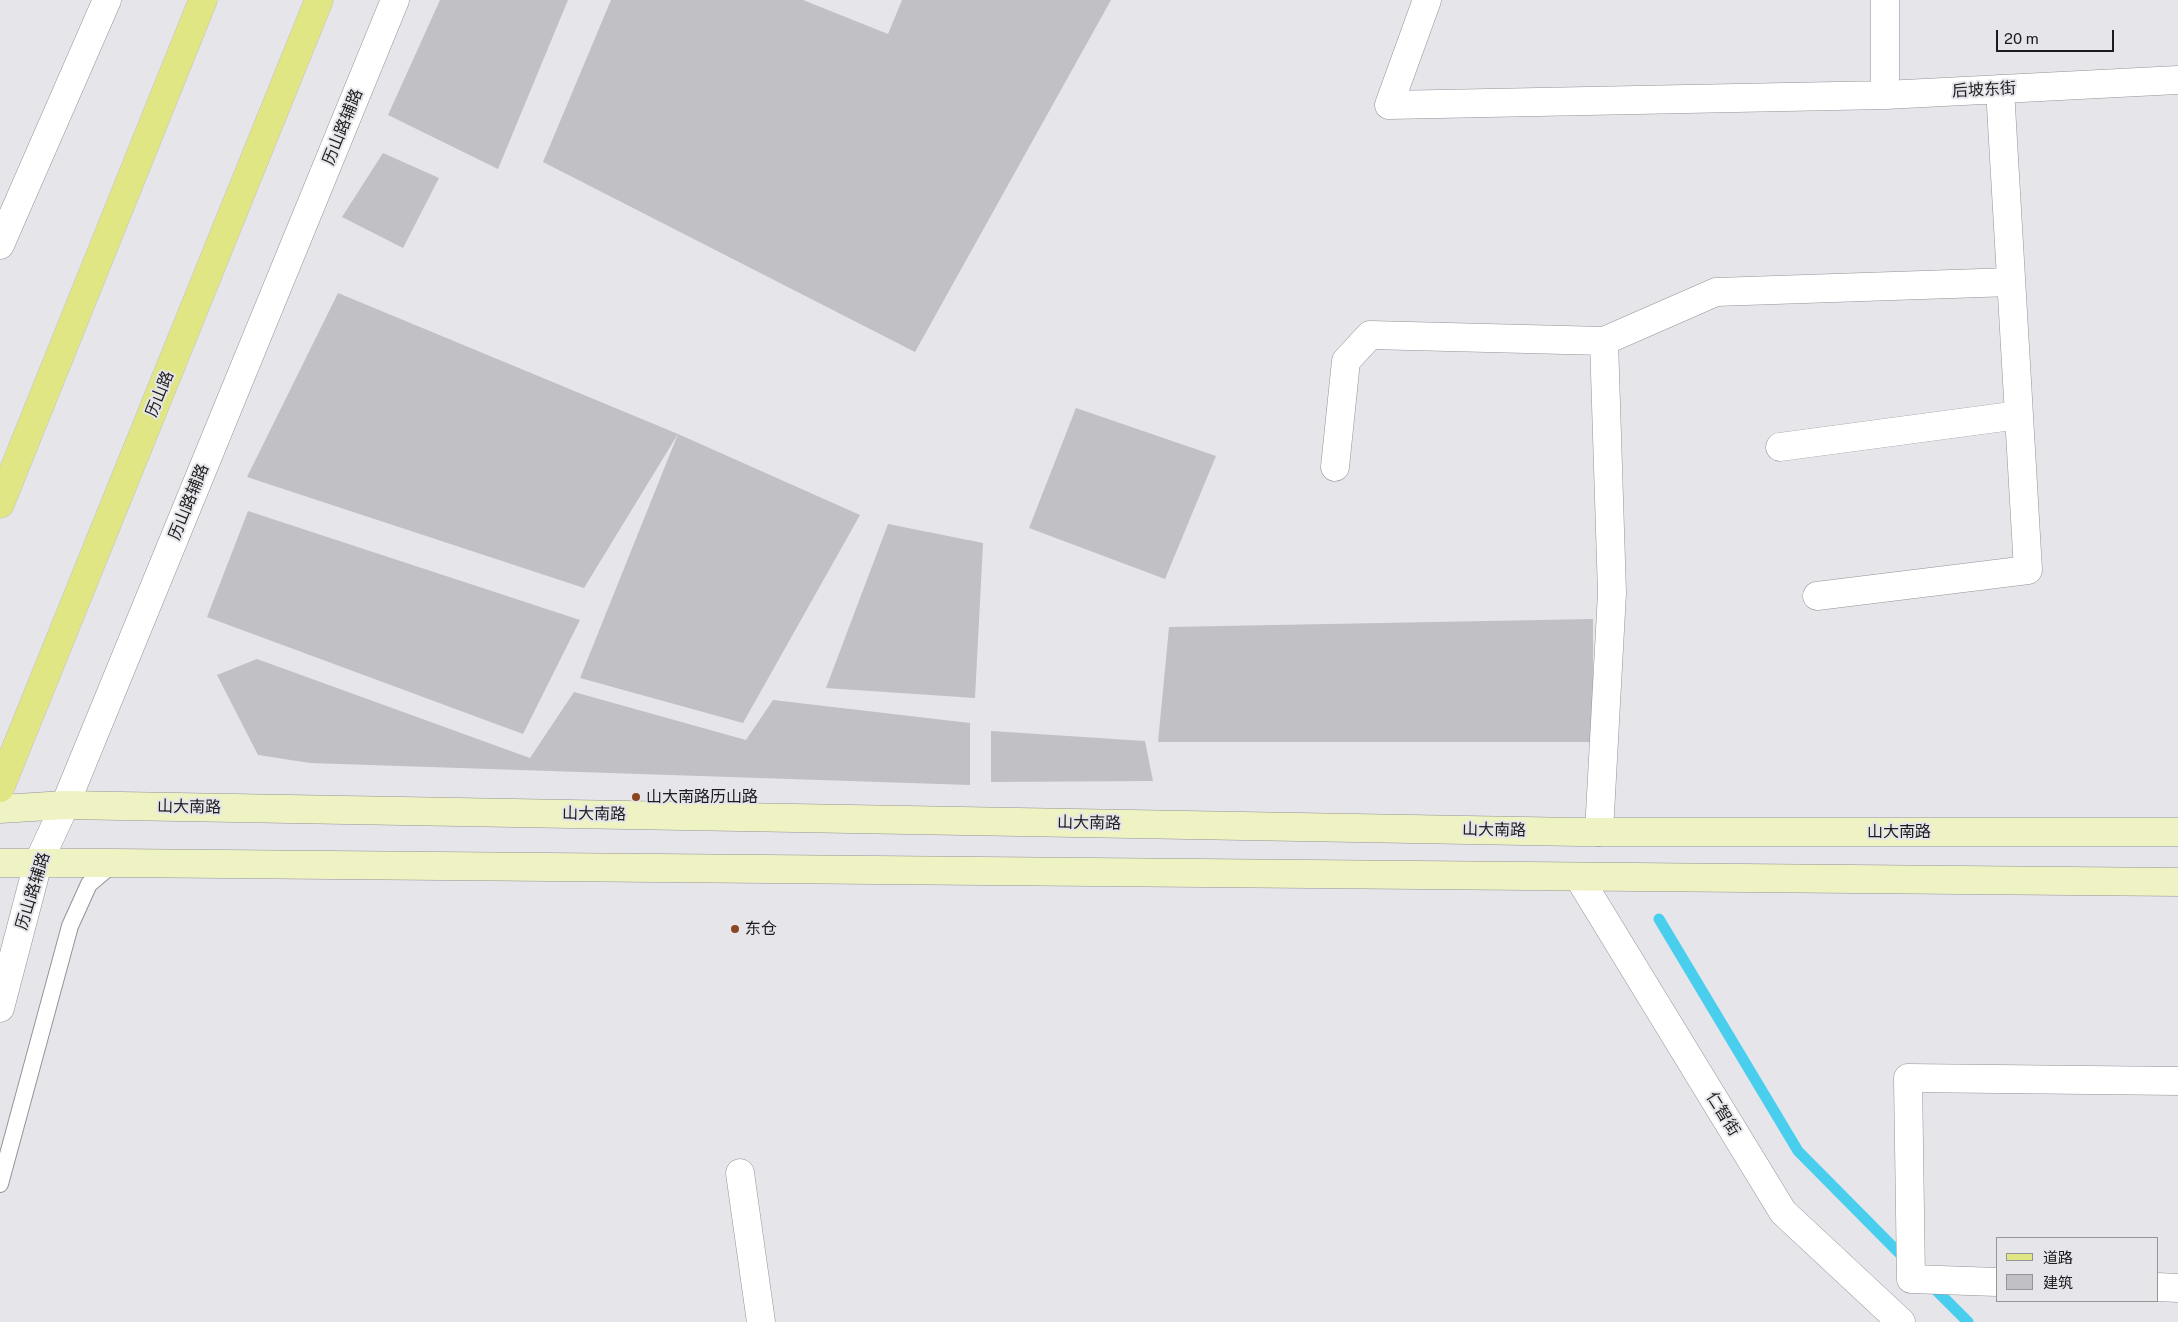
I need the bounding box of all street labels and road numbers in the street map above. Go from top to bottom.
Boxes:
street label: 后坡东街 [1952,79,2016,101]
street label: 历山路辅路 [319,86,367,168]
street label: 历山路 [142,368,178,420]
street label: 历山路辅路 [165,461,213,543]
street label: 山大南路 [157,797,221,817]
street label: 山大南路 [562,804,626,824]
street label: 山大南路 [1057,813,1121,833]
street label: 山大南路 [1462,820,1526,840]
street label: 山大南路 [1867,822,1931,842]
street label: 历山路辅路 [12,850,54,932]
street label: 仁智街 [1702,1089,1744,1139]

